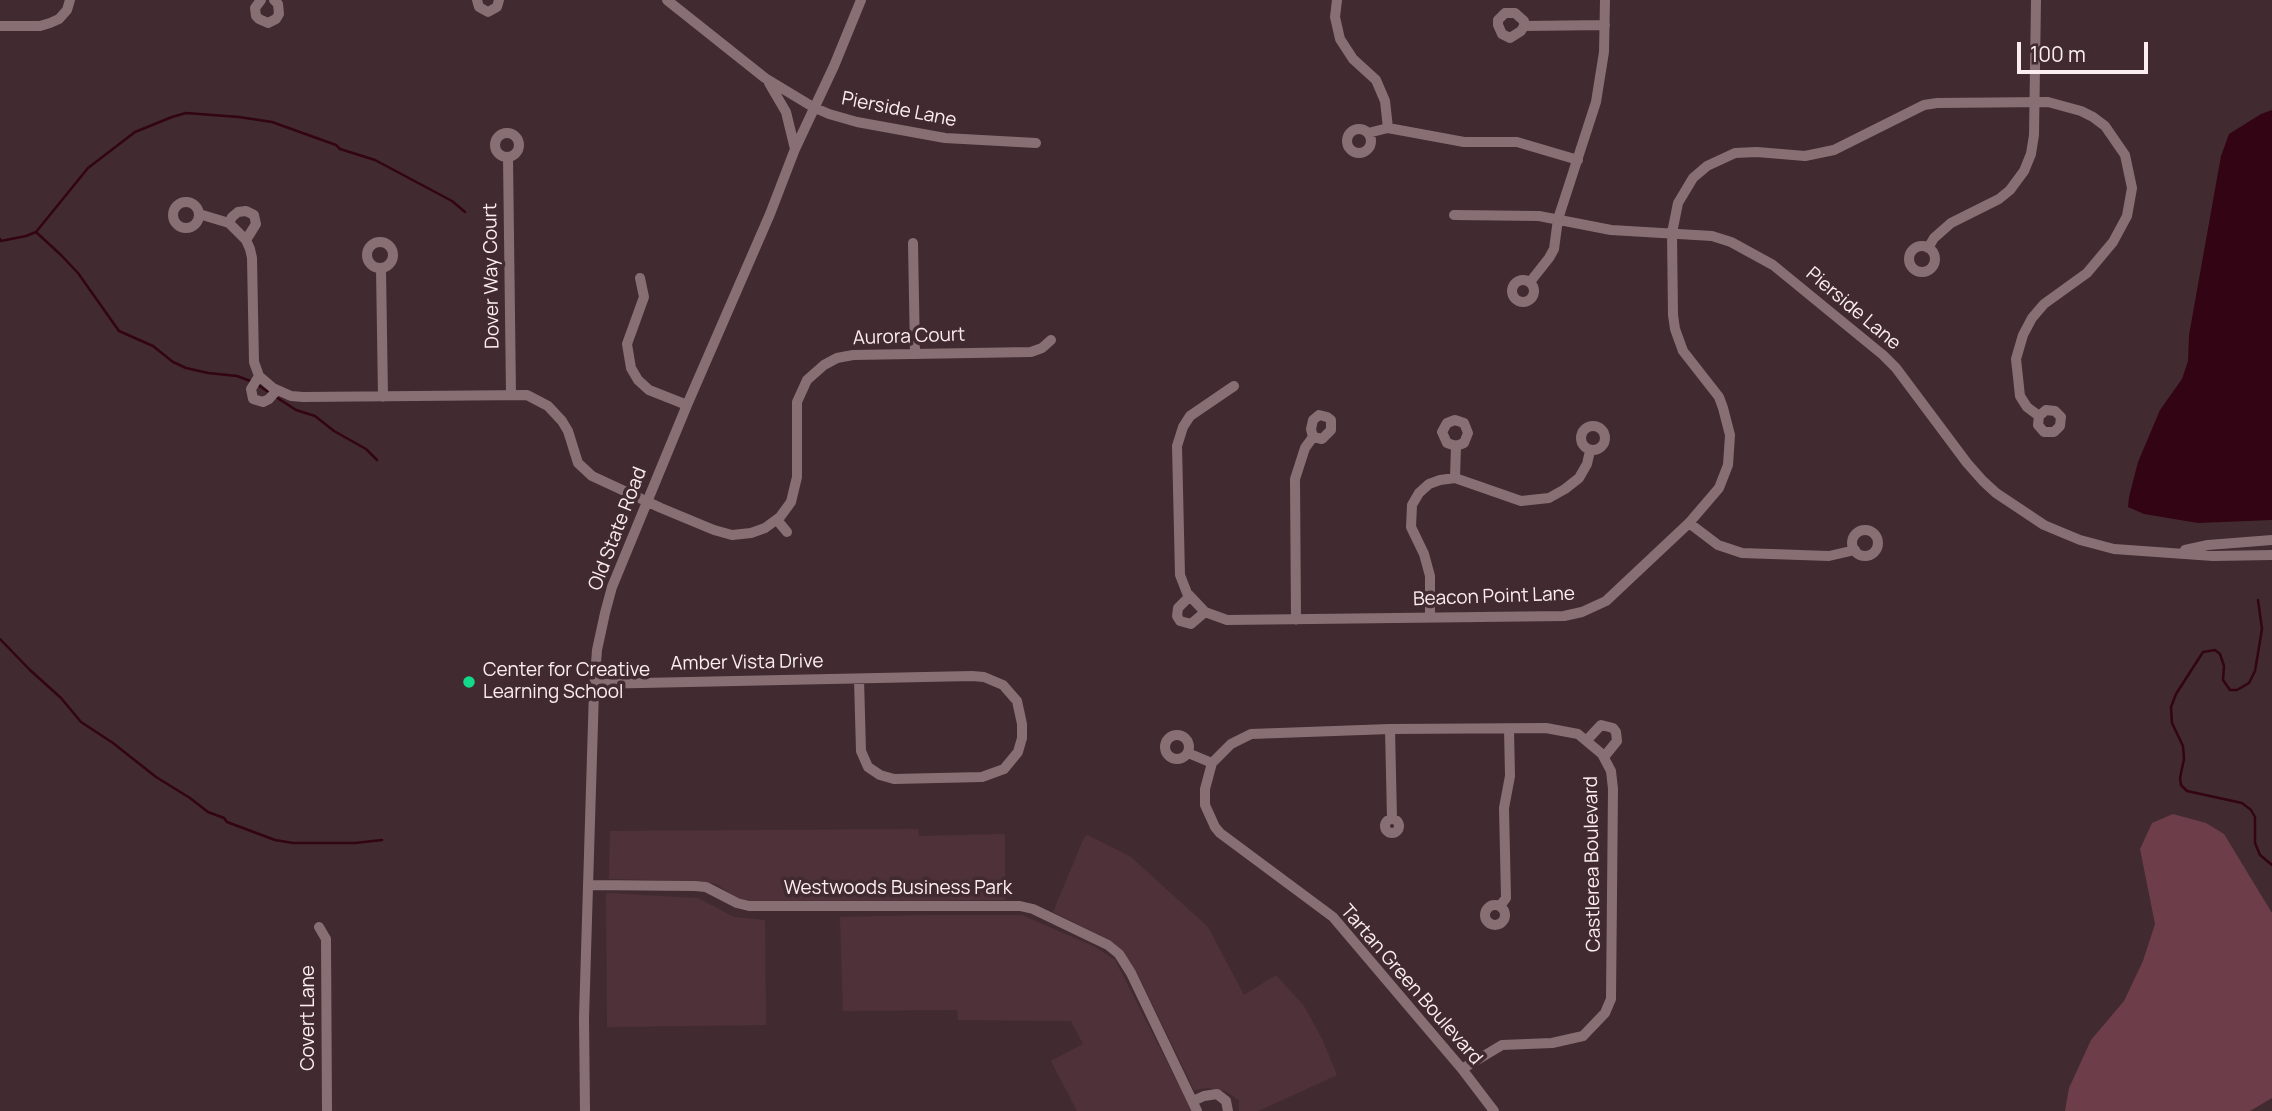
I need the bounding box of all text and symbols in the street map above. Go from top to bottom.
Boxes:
scale bar [2020,28,2151,72]
text: 100 m [2030,40,2086,68]
street label: Pierside Lane [840,88,958,132]
street label: Dover Way Court [479,203,505,349]
street label: Pierside Lane [1801,263,1905,355]
street label: Aurora Court [852,324,966,350]
street label: Old State Road [584,464,652,594]
street label: Beacon Point Lane [1413,583,1575,611]
street label: Amber Vista Drive [670,650,824,676]
place label: Center for Creative Learning School [483,660,650,704]
marker: Center for Creative Learning School [461,674,477,690]
street label: Castlerea Boulevard [1580,776,1606,952]
street label: Westwoods Business Park [784,878,1012,900]
street label: Tartan Green Boulevard [1335,900,1487,1070]
street label: Covert Lane [298,965,320,1071]

